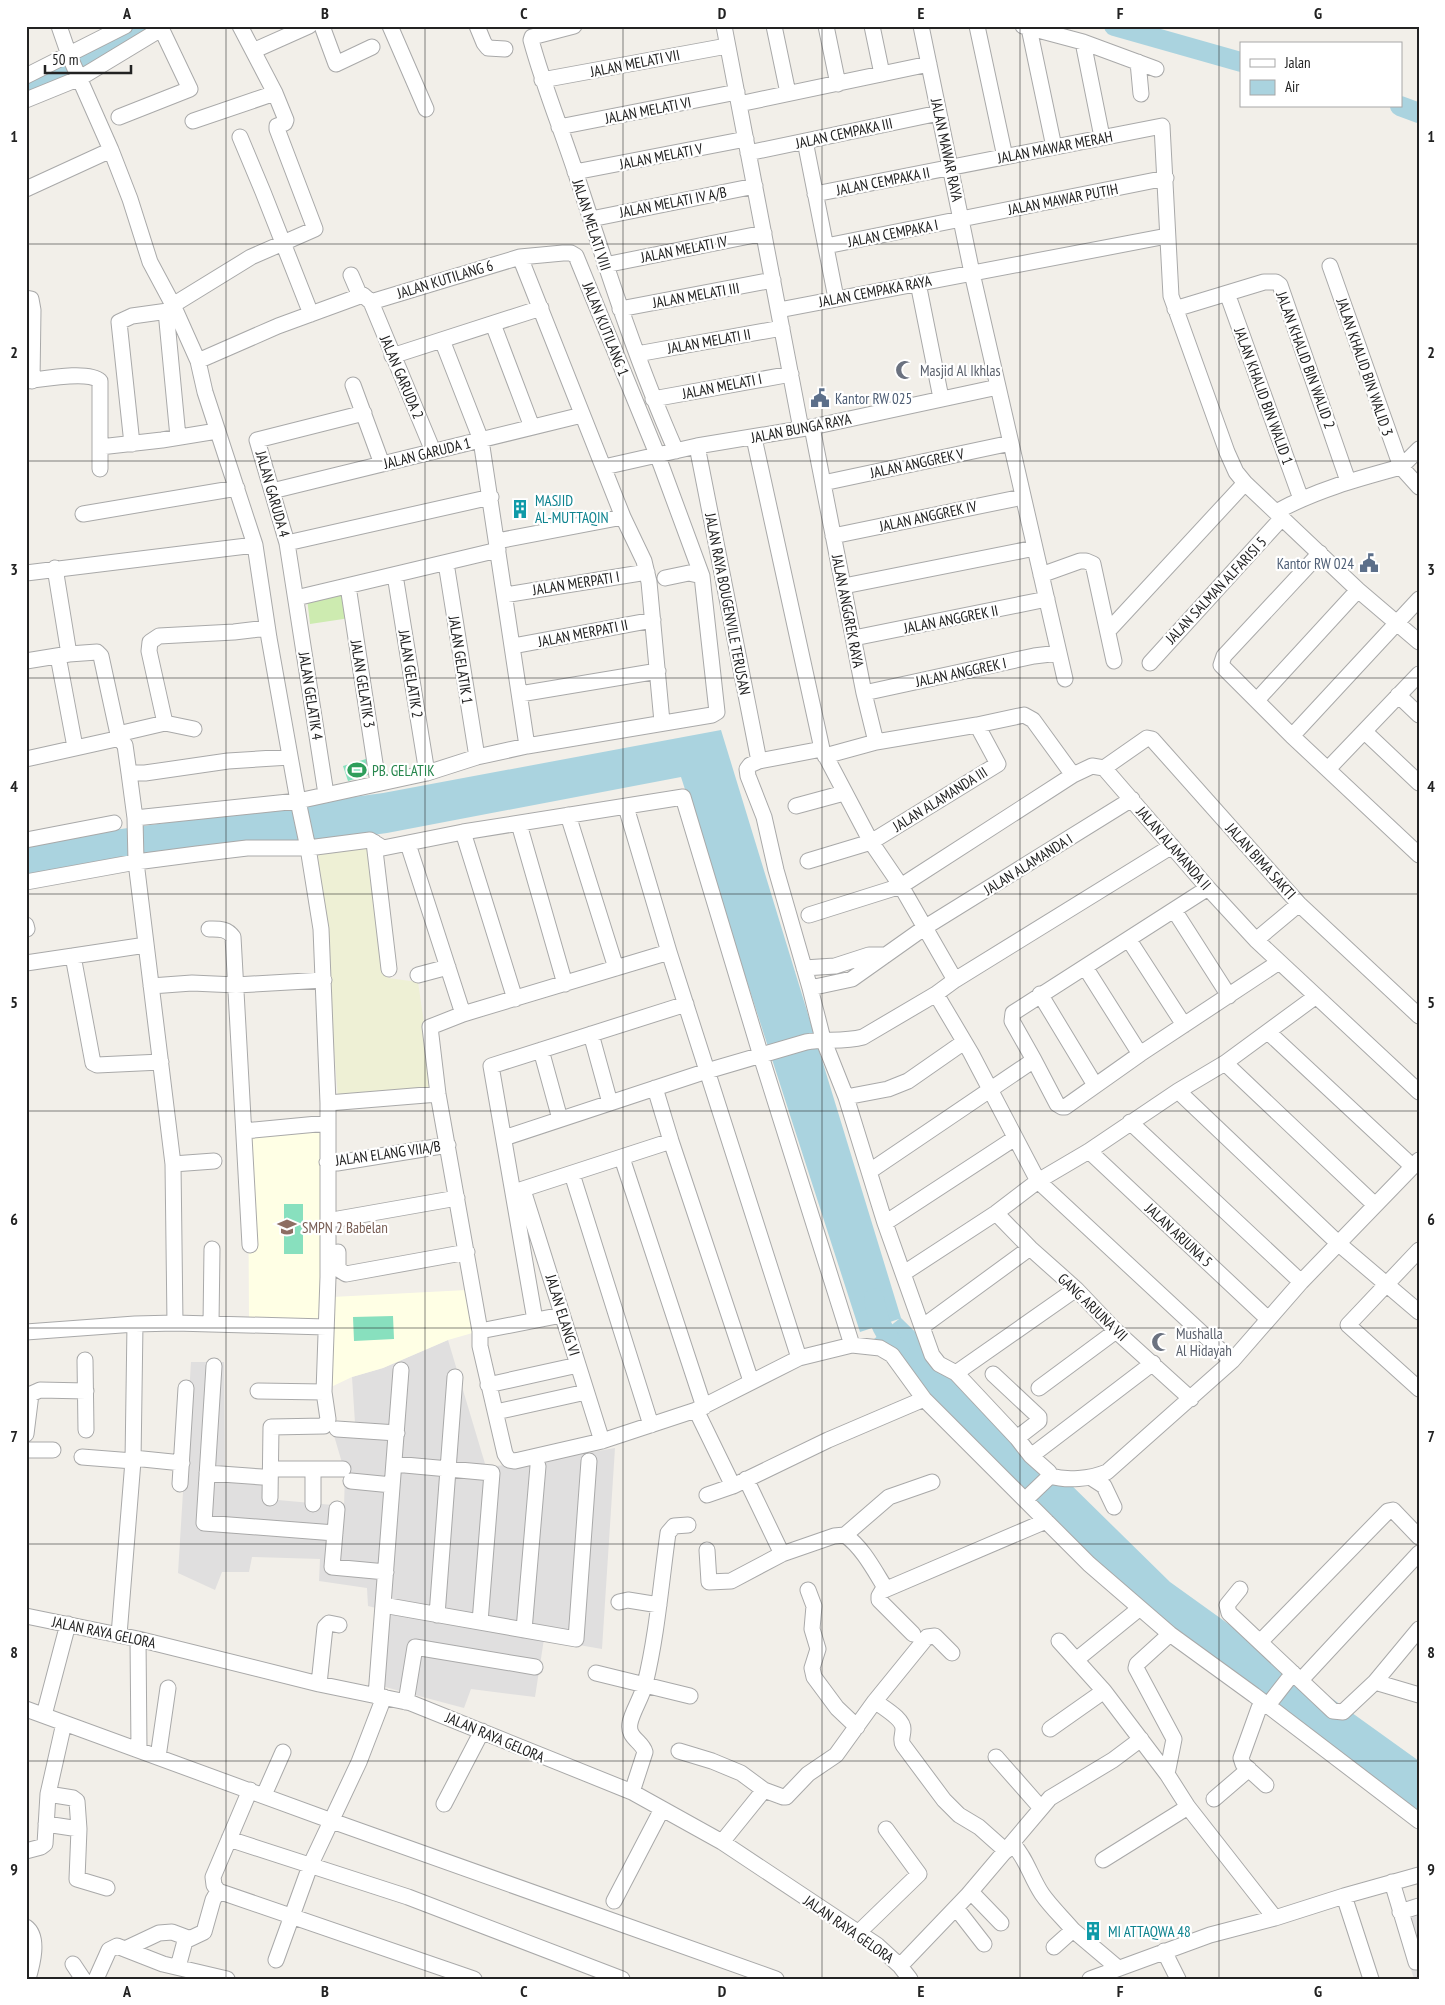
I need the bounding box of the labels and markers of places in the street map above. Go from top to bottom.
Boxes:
mosque icon: Masjid Al Ikhlas [894,359,916,381]
place label: Masjid Al Ikhlas [920,361,1001,380]
public building icon: Kantor RW 025 [809,387,831,409]
place label: Kantor RW 025 [835,389,912,408]
place label: MASJID AL-MUTTAQIN [535,491,609,527]
building icon: MASJID AL-MUTTAQIN [509,498,531,520]
public building icon: Kantor RW 024 [1358,552,1380,574]
place label: Kantor RW 024 [1277,554,1354,573]
sports icon: PB. GELATIK [346,759,368,781]
place label: PB. GELATIK [372,761,435,780]
school or university icon: SMPN 2 Babelan [276,1216,298,1238]
place label: SMPN 2 Babelan [302,1218,388,1237]
place label: Mushalla Al Hidayah [1176,1324,1232,1360]
mosque icon: Mushalla Al Hidayah [1150,1331,1172,1353]
building icon: MI ATTAQWA 48 [1082,1920,1104,1942]
place label: MI ATTAQWA 48 [1108,1922,1191,1941]

